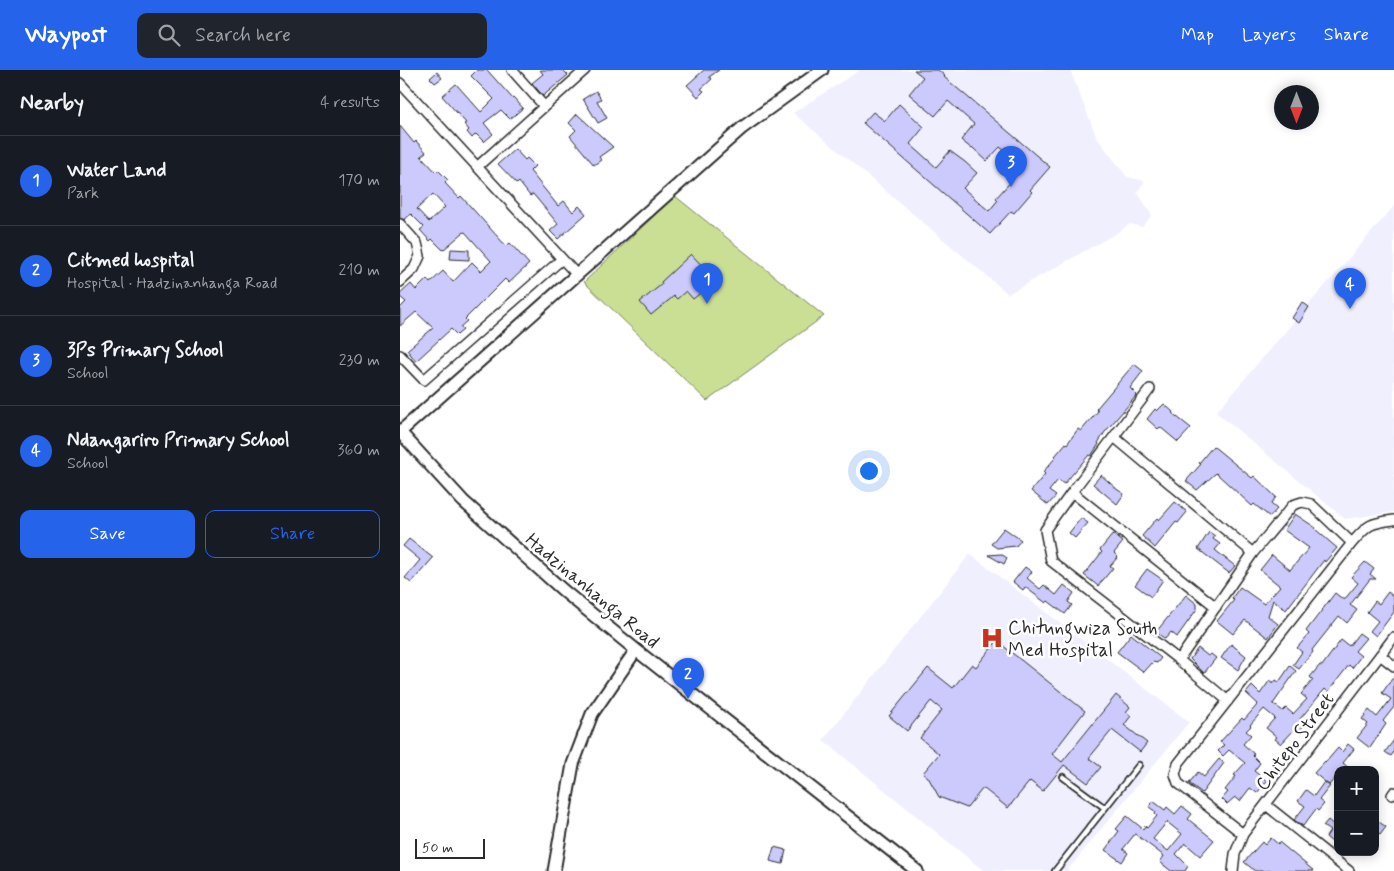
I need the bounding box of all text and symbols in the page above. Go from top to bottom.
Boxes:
search box [137,13,487,58]
text: Waypost [25,20,107,51]
icon: search [155,21,183,49]
text: Search here [195,23,291,48]
text: Map [1181,23,1214,47]
text: Layers [1242,23,1296,47]
text: Share [1324,23,1369,47]
north arrow [1274,85,1319,130]
text: Nearby [20,89,84,117]
text: 4 results [320,92,380,113]
pin: 3 [995,146,1027,187]
text: Water Land [67,158,167,183]
text: 1 [32,170,40,191]
text: 170 m [338,170,380,191]
text: Park [67,183,99,204]
text: Citmed hospital [67,248,195,273]
text: 2 [32,260,40,281]
text: 210 m [339,260,380,281]
pin: 1 [691,263,723,304]
pin: 4 [1334,268,1366,309]
text: Hospital · Hadzinanhanga Road [67,273,277,294]
text: 3Ps Primary School [67,338,223,363]
text: 3 [32,350,40,371]
text: 230 m [339,350,380,371]
text: School [67,363,108,384]
text: Ndangariro Primary School [67,428,290,453]
text: 4 [31,440,41,461]
text: 360 m [337,440,380,461]
text: School [67,453,108,474]
your location [856,458,882,484]
button: Save [20,510,195,558]
button: Share [205,510,380,558]
street label: Hadzinanhanga Road [518,528,664,657]
place label: Chitungwiza South Med Hospital [1008,616,1158,663]
hospital icon: Chitungwiza South Med Hospital [979,625,1005,651]
pin: 2 [672,658,704,699]
street label: Chitepo Street [1250,688,1340,796]
map controls [1334,766,1379,856]
button: + [1334,766,1379,811]
button: − [1334,811,1379,856]
scale bar [415,836,485,859]
text: 50 m [422,839,453,857]

